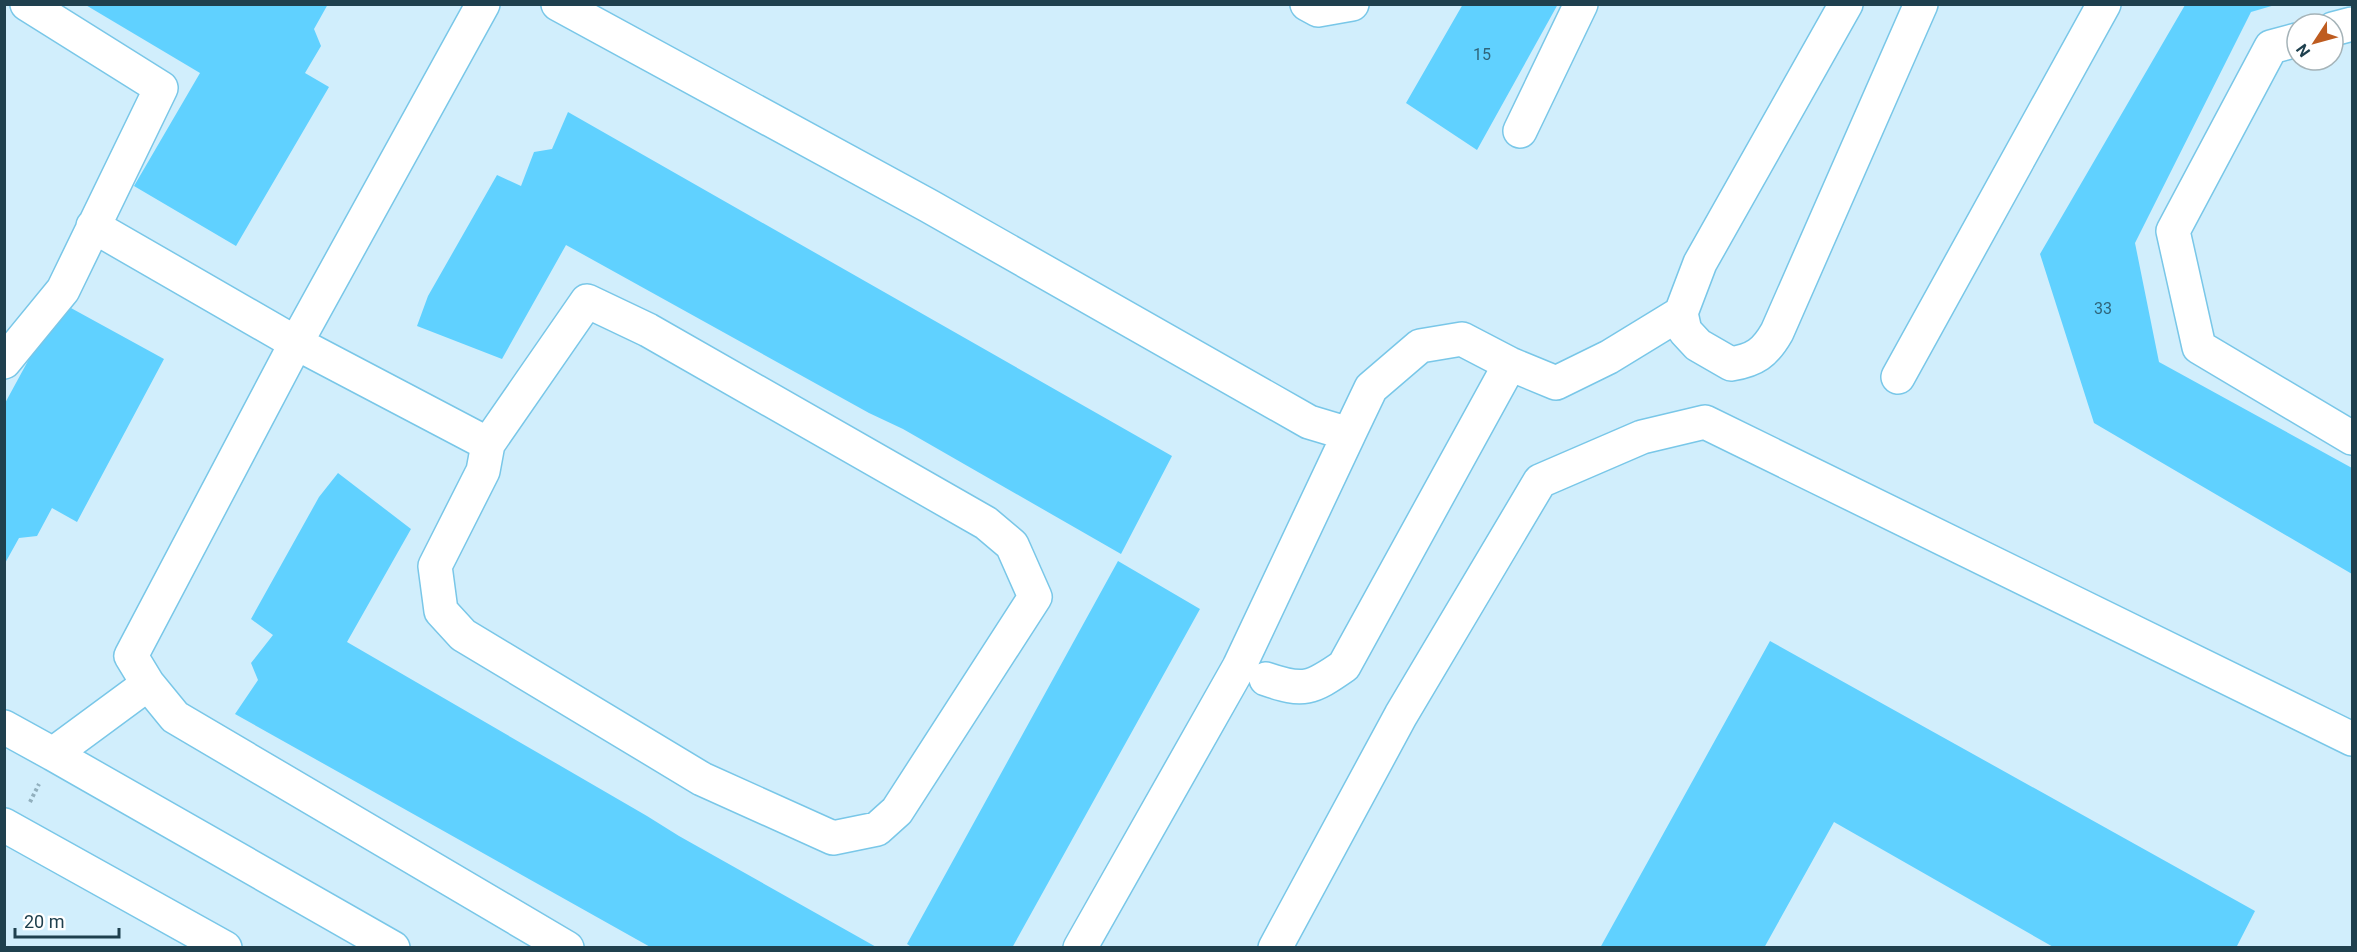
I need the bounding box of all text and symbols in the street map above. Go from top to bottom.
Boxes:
north arrow [2285,12,2345,72]
text: N [2292,40,2314,61]
house number: 15 [1473,45,1491,64]
house number: 33 [2094,299,2112,318]
scale bar [15,901,118,939]
text: 20 m [24,911,64,932]

